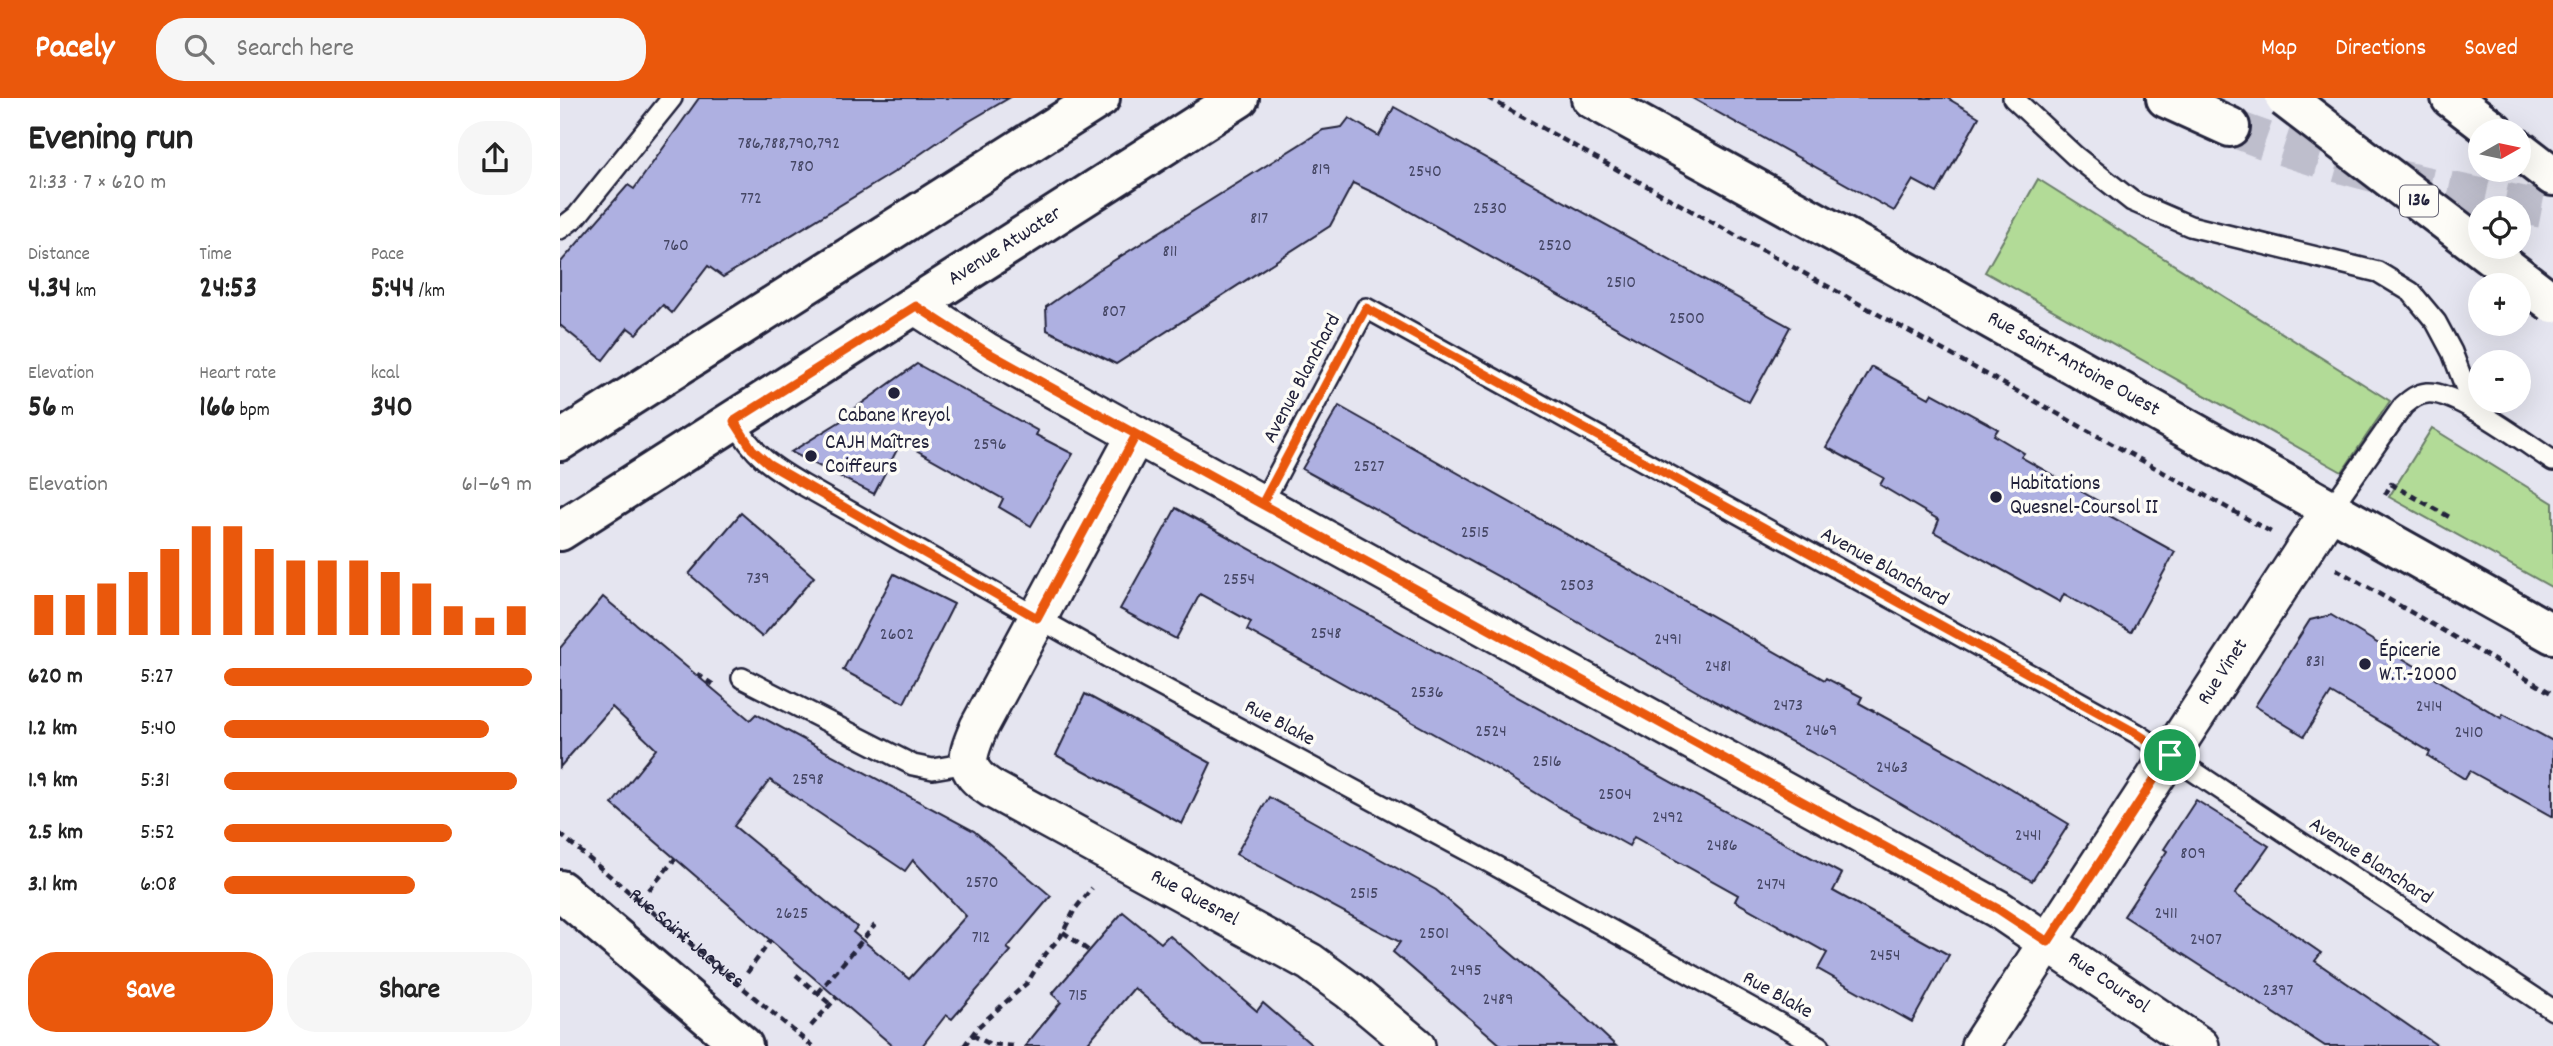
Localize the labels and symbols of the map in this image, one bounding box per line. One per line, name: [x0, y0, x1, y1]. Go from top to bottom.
north arrow: [2468, 119, 2530, 182]
house number: 786,788,790,792: [738, 132, 840, 157]
house number: 780: [790, 155, 814, 180]
house number: 819: [1311, 158, 1331, 183]
house number: 2540: [1408, 160, 1442, 185]
road number: 136: [2400, 186, 2438, 216]
house number: 772: [740, 187, 762, 212]
house number: 2530: [1473, 197, 1507, 222]
street label: Avenue Atwater: [942, 199, 1068, 295]
house number: 817: [1250, 207, 1268, 232]
house number: 760: [663, 234, 689, 259]
house number: 2520: [1538, 234, 1572, 259]
house number: 811: [1162, 240, 1178, 265]
house number: 2510: [1606, 271, 1636, 296]
house number: 807: [1102, 300, 1126, 325]
street label: Rue Saint-Antoine Ouest: [1981, 304, 2165, 425]
house number: 2500: [1669, 307, 1705, 332]
street label: Avenue Blanchard: [1256, 309, 1350, 449]
marker: Cabane Kreyol: [886, 385, 902, 401]
place label: Cabane Kreyol: [838, 402, 950, 432]
place label: CAJH Maîtres Coiffeurs: [825, 429, 930, 483]
house number: 2596: [973, 433, 1007, 458]
marker: CAJH Maîtres Coiffeurs: [803, 448, 819, 464]
house number: 2527: [1354, 455, 1385, 480]
place label: Habitations Quesnel-Coursol II: [2010, 470, 2159, 524]
marker: Habitations Quesnel-Coursol II: [1988, 489, 2004, 505]
street label: Avenue Blanchard: [1814, 520, 1954, 616]
house number: 2515: [1461, 521, 1489, 546]
house number: 739: [746, 567, 770, 592]
house number: 2554: [1223, 568, 1255, 593]
house number: 2503: [1560, 574, 1594, 599]
house number: 2548: [1311, 622, 1341, 647]
house number: 2602: [880, 623, 914, 648]
house number: 2491: [1654, 628, 1682, 653]
street label: Rue Vinet: [2191, 633, 2257, 712]
place label: Épicerie W.T.-2000: [2379, 637, 2457, 691]
house number: 831: [2305, 650, 2325, 675]
house number: 2481: [1705, 655, 1731, 680]
marker: Épicerie W.T.-2000: [2357, 656, 2373, 672]
house number: 2536: [1410, 681, 1444, 706]
street label: Rue Blake: [1238, 693, 1320, 755]
house number: 2473: [1773, 694, 1803, 719]
house number: 2414: [2416, 695, 2442, 720]
house number: 2469: [1805, 719, 1837, 744]
house number: 2524: [1475, 720, 1507, 745]
house number: 2410: [2454, 721, 2484, 746]
pin: [2140, 725, 2200, 785]
house number: 2516: [1533, 750, 1561, 775]
house number: 2463: [1876, 756, 1908, 781]
house number: 2598: [792, 768, 824, 793]
house number: 2504: [1598, 783, 1632, 808]
house number: 2492: [1652, 806, 1684, 831]
street label: Avenue Blanchard: [2302, 811, 2438, 913]
house number: 2441: [2015, 824, 2041, 849]
house number: 2486: [1706, 834, 1738, 859]
house number: 809: [2180, 842, 2206, 867]
street label: Rue Quesnel: [1144, 863, 1244, 935]
house number: 2570: [966, 871, 998, 896]
house number: 2474: [1756, 873, 1786, 898]
street label: Rue Saint-Jacques: [621, 882, 750, 997]
house number: 2515: [1350, 882, 1378, 907]
house number: 2625: [776, 902, 808, 927]
house number: 2411: [2154, 902, 2178, 927]
house number: 2501: [1419, 922, 1449, 947]
house number: 712: [972, 926, 990, 951]
house number: 2407: [2190, 928, 2222, 953]
house number: 2454: [1869, 944, 1901, 969]
street label: Rue Coursol: [2061, 945, 2155, 1022]
house number: 2495: [1450, 959, 1482, 984]
street label: Rue Blake: [1736, 964, 1818, 1028]
house number: 2397: [2263, 979, 2294, 1004]
house number: 715: [1068, 984, 1088, 1009]
house number: 2489: [1483, 988, 1513, 1013]

